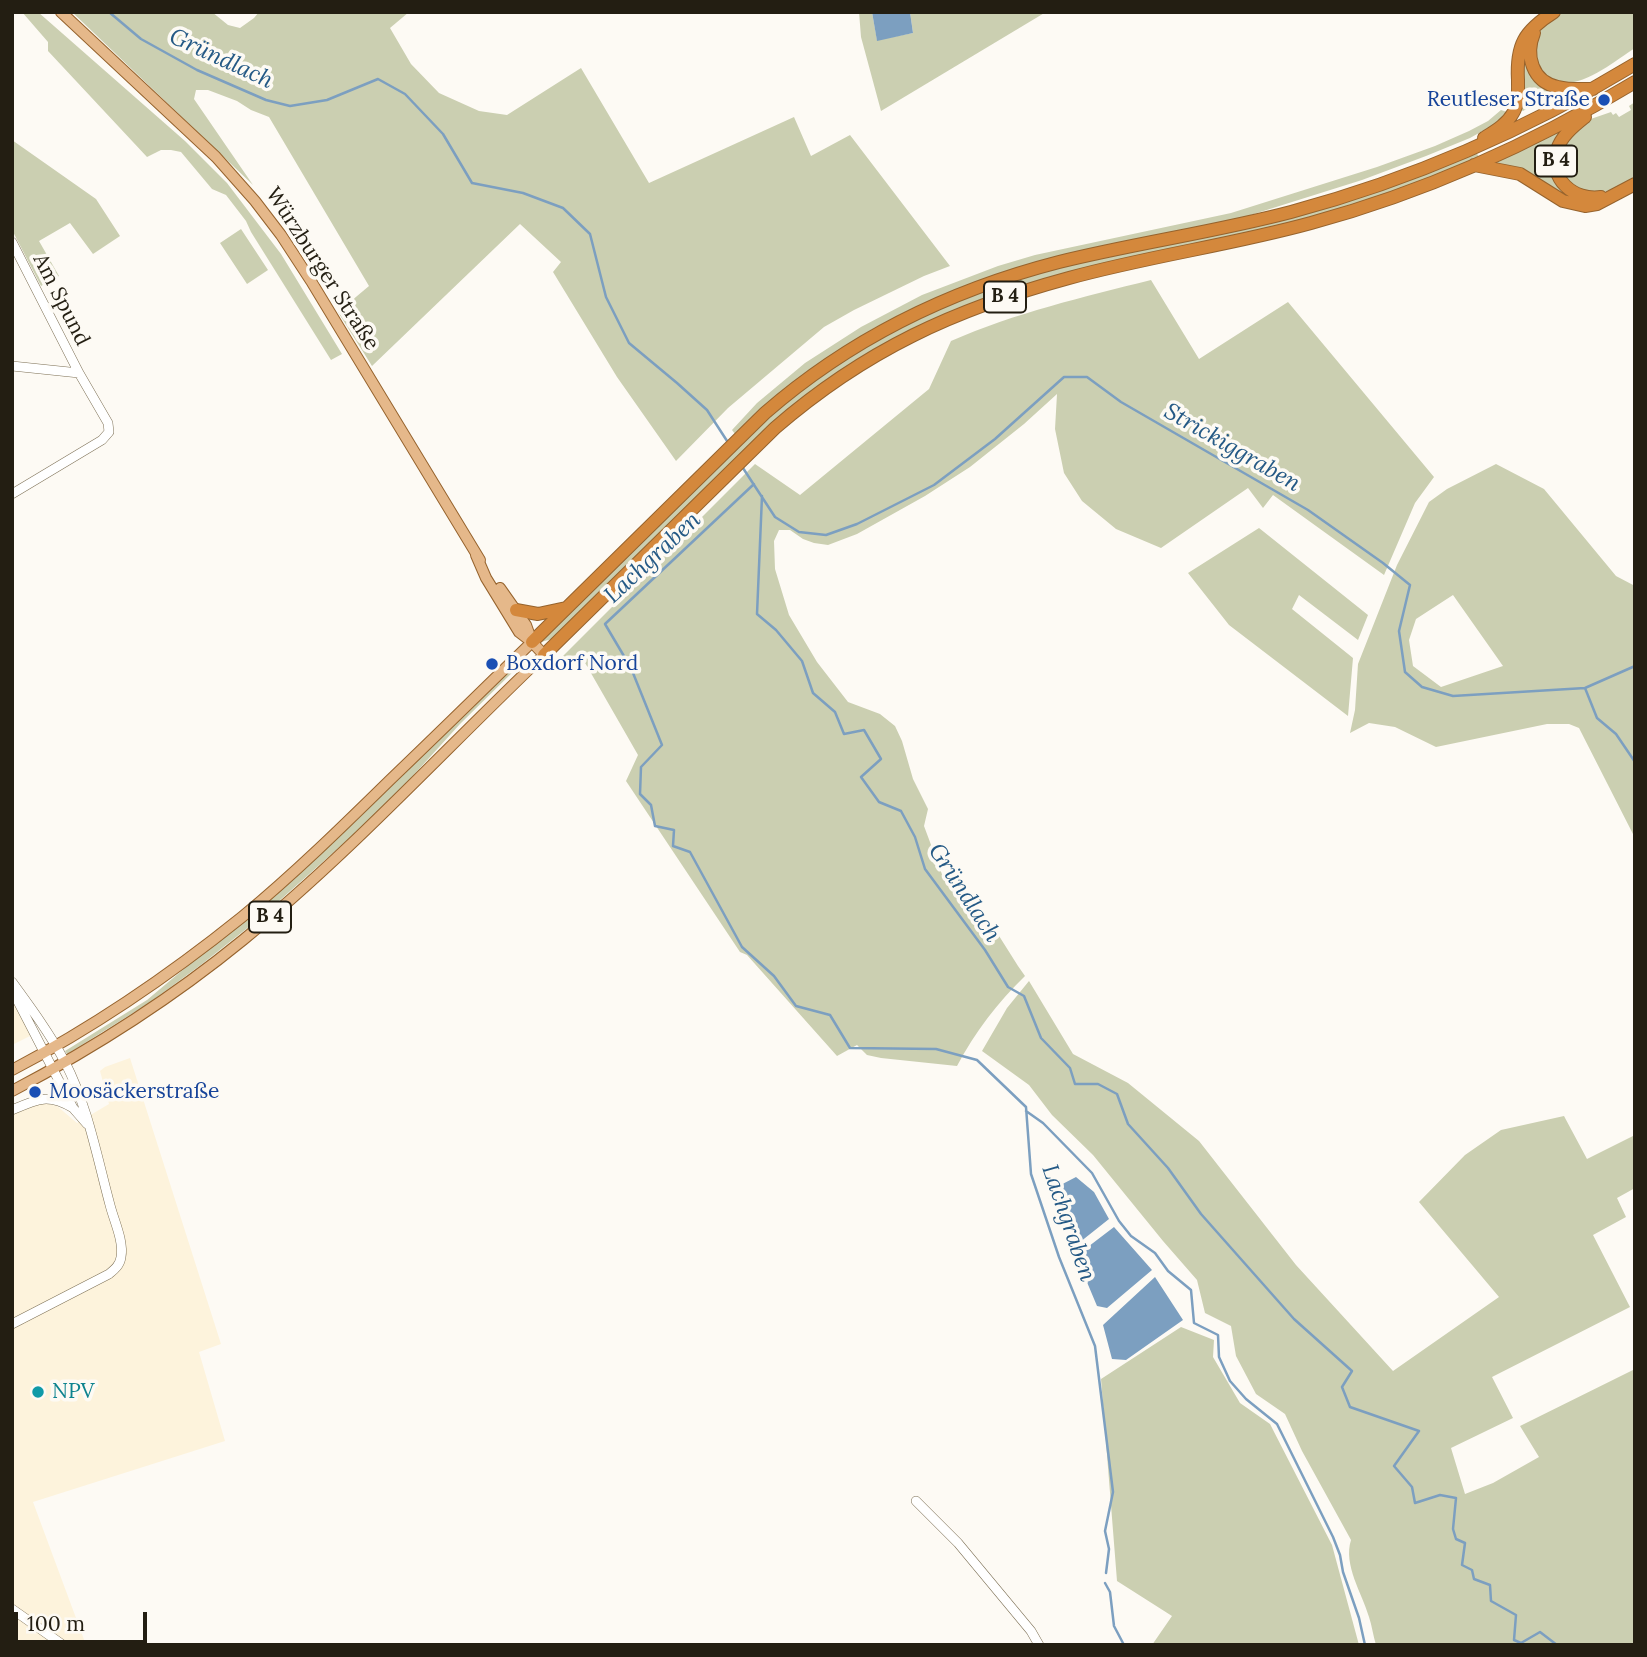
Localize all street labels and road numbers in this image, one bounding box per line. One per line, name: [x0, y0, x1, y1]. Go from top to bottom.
road number: B 4: [1535, 146, 1577, 176]
street label: Würzburger Straße: [260, 183, 384, 355]
street label: Am Spund: [27, 250, 95, 350]
road number: B 4: [984, 282, 1026, 312]
road number: B 4: [249, 902, 291, 932]

